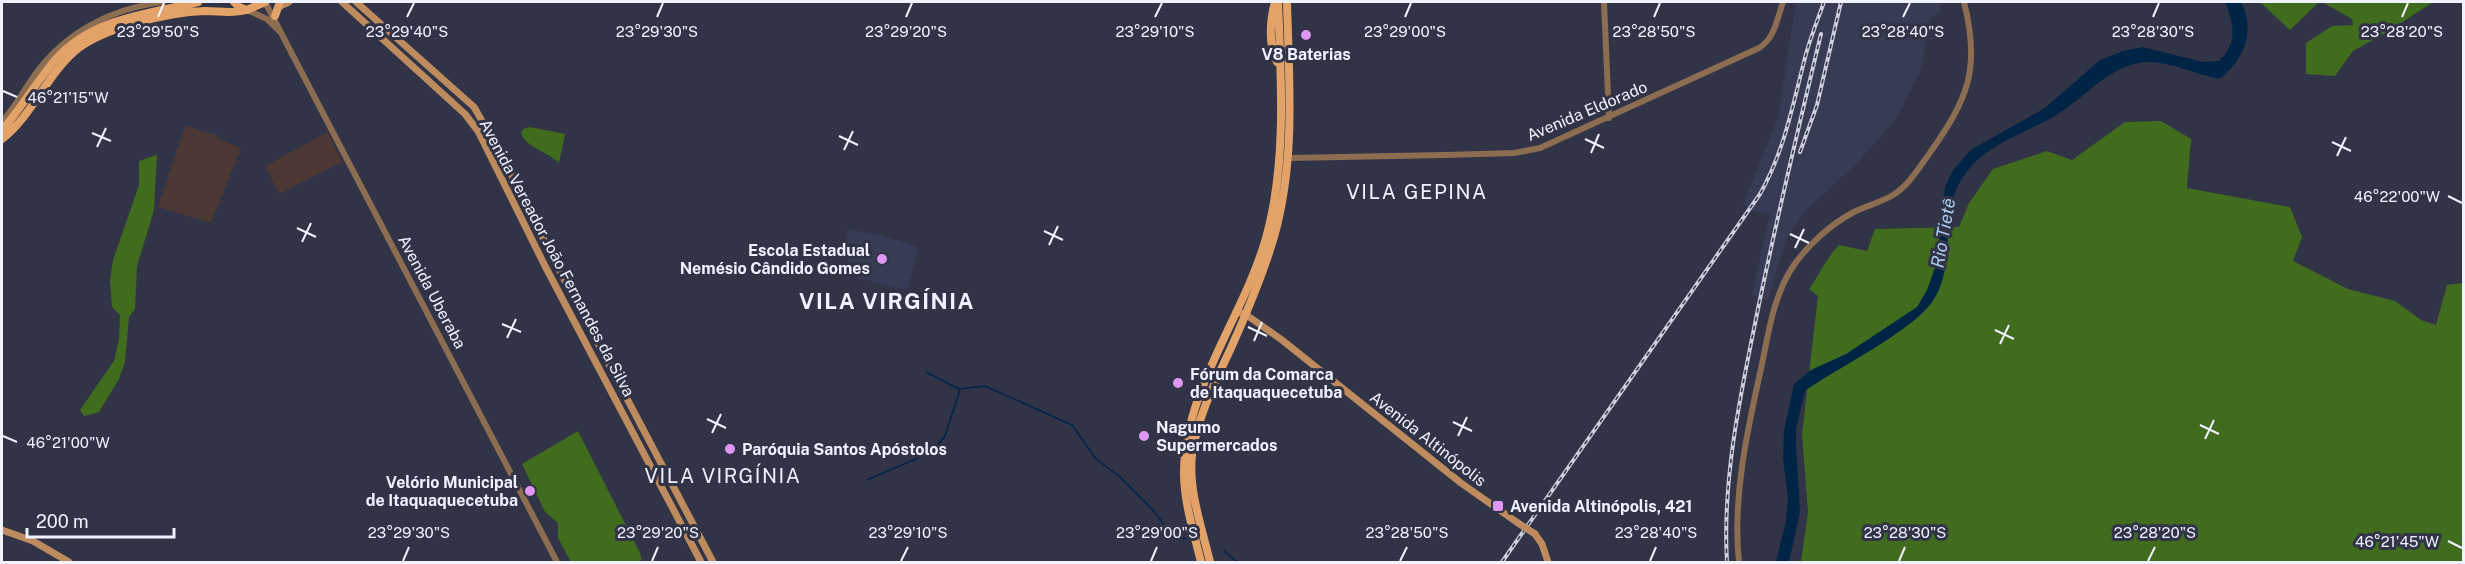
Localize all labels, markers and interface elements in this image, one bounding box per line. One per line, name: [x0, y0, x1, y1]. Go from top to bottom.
text: 23°29'50"S: [117, 23, 199, 40]
text: 23°29'40"S: [366, 23, 448, 40]
text: 23°29'30"S: [616, 23, 698, 40]
text: 23°29'20"S: [865, 23, 947, 40]
text: 23°29'10"S: [1115, 23, 1195, 40]
text: 23°29'00"S: [1364, 23, 1446, 40]
text: 23°28'50"S: [1613, 23, 1695, 40]
text: 23°28'40"S: [1862, 23, 1944, 40]
text: 23°28'30"S: [2112, 23, 2194, 40]
text: 23°28'20"S: [2361, 23, 2443, 40]
marker: V8 Baterias: [1299, 28, 1313, 42]
place label: V8 Baterias: [1261, 45, 1351, 64]
street label: Avenida Eldorado: [1524, 77, 1650, 145]
text: 46°21'15"W: [28, 89, 108, 106]
street label: Avenida Vereador João Fernandes da Silva: [475, 116, 639, 400]
district label: VILA GEPINA: [1346, 180, 1488, 204]
text: 46°22'00"W: [2354, 188, 2440, 205]
water label: Rio Tietê: [1927, 196, 1959, 270]
street label: Avenida Uberaba: [394, 232, 470, 352]
place label: Escola Estadual Nemésio Cândido Gomes: [680, 241, 870, 278]
marker: Escola Estadual Nemésio Cândido Gomes: [875, 252, 889, 266]
district label: VILA VIRGÍNIA: [799, 288, 975, 314]
place label: Fórum da Comarca de Itaquaquecetuba: [1190, 365, 1342, 402]
marker: Fórum da Comarca de Itaquaquecetuba: [1171, 376, 1185, 390]
street label: Avenida Altinópolis: [1366, 388, 1490, 490]
place label: Nagumo Supermercados: [1156, 418, 1277, 455]
marker: Nagumo Supermercados: [1137, 429, 1151, 443]
text: 46°21'00"W: [26, 434, 110, 451]
place label: Paróquia Santos Apóstolos: [742, 440, 947, 459]
marker: Paróquia Santos Apóstolos: [723, 442, 737, 456]
district label: VILA VIRGÍNIA: [645, 463, 801, 488]
place label: Velório Municipal de Itaquaquecetuba: [366, 473, 518, 510]
marker: Velório Municipal de Itaquaquecetuba: [523, 484, 537, 498]
place label: Avenida Altinópolis, 421: [1510, 497, 1692, 516]
marker: Avenida Altinópolis, 421: [1491, 499, 1505, 513]
scale bar: [27, 501, 174, 539]
text: 200 m: [36, 511, 89, 532]
text: 23°29'30"S: [368, 524, 450, 541]
text: 23°29'20"S: [617, 524, 699, 541]
text: 23°29'10"S: [868, 524, 948, 541]
text: 23°29'00"S: [1116, 524, 1198, 541]
text: 23°28'50"S: [1366, 524, 1448, 541]
text: 23°28'40"S: [1615, 524, 1697, 541]
text: 23°28'30"S: [1864, 524, 1946, 541]
text: 23°28'20"S: [2114, 524, 2196, 541]
text: 46°21'45"W: [2355, 533, 2439, 550]

